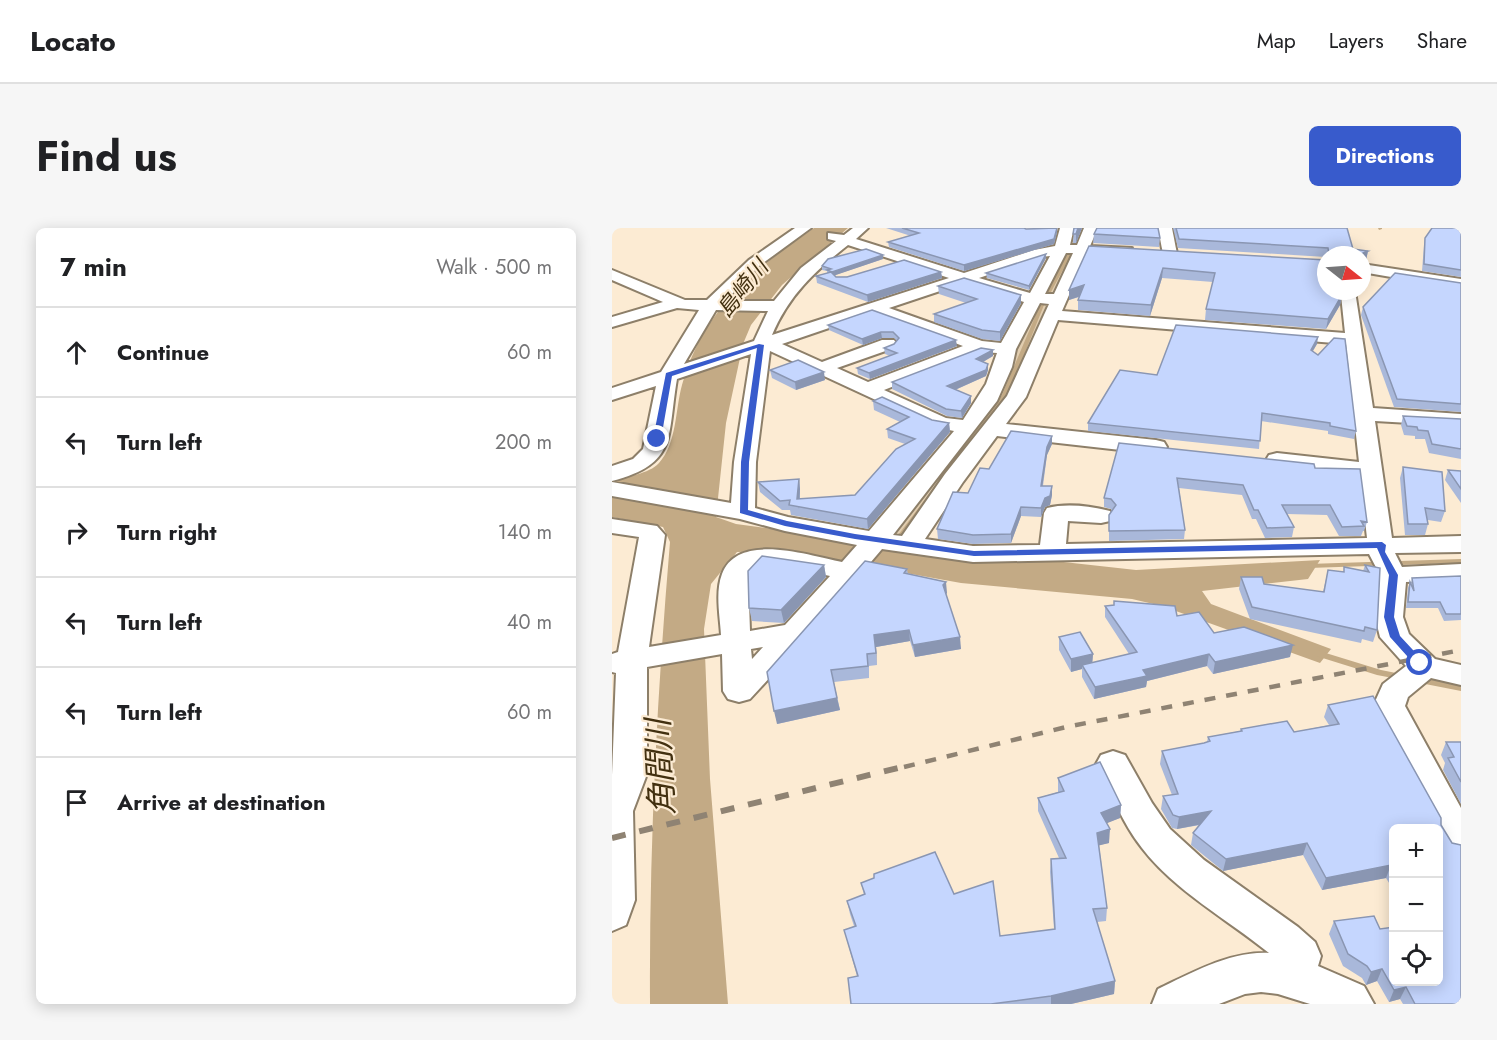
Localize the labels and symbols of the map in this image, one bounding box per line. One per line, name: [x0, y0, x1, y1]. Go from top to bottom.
north arrow: [1317, 246, 1371, 300]
water label: 島崎川: [709, 251, 776, 324]
route end: [643, 425, 669, 451]
route start: [1406, 649, 1432, 675]
water label: 角間川: [634, 715, 685, 816]

